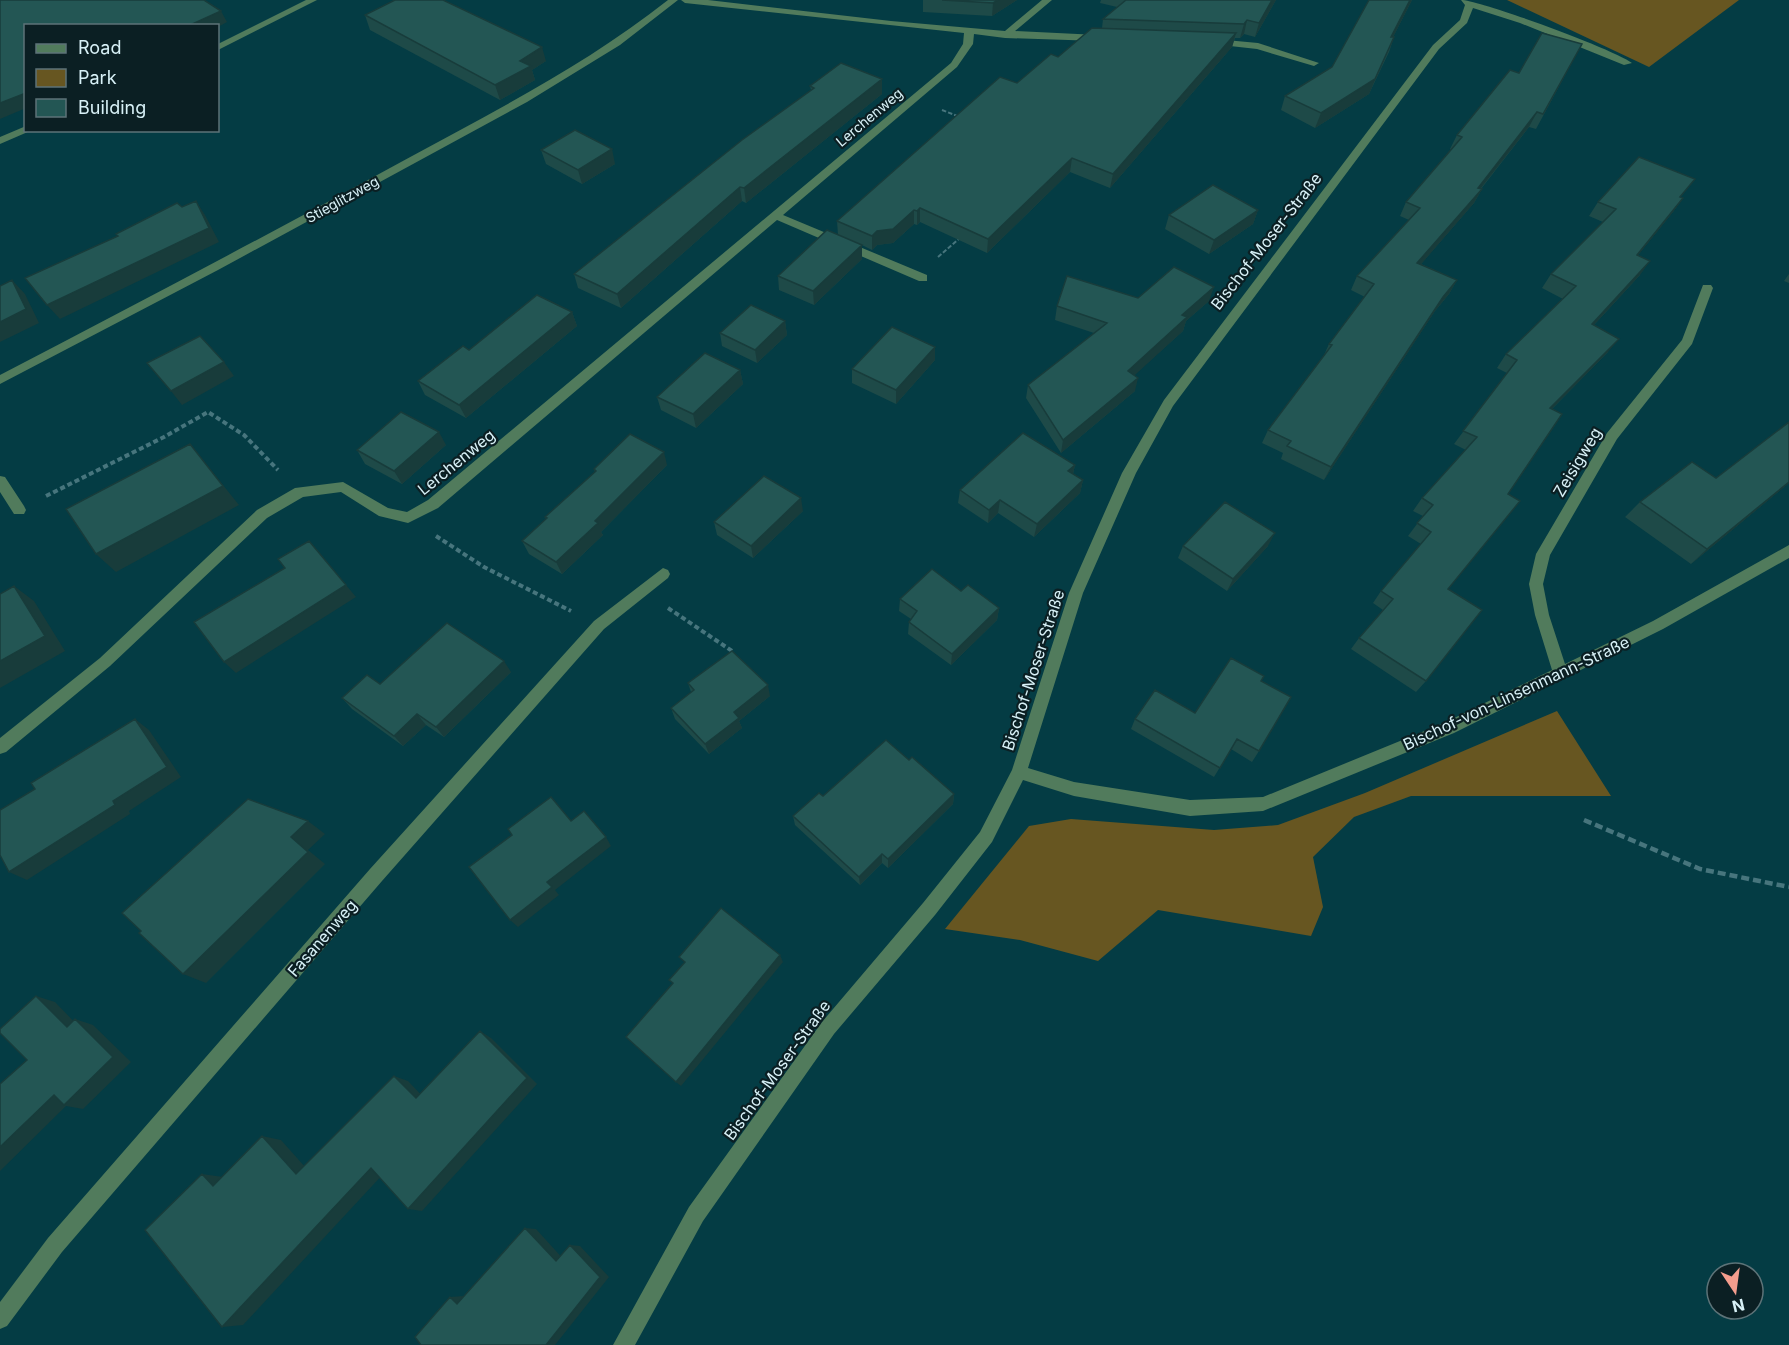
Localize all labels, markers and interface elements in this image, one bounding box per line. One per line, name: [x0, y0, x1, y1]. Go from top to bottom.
legend: [24, 24, 219, 132]
text: Road: [78, 37, 121, 58]
text: Park: [78, 67, 117, 88]
street label: Lerchenweg: [832, 84, 906, 150]
text: Building: [78, 97, 146, 118]
street label: Bischof-Moser-Straße: [1206, 169, 1326, 313]
street label: Stieglitzweg: [303, 172, 381, 226]
street label: Zeisigweg: [1549, 424, 1605, 500]
street label: Lerchenweg: [413, 425, 499, 499]
street label: Bischof-Moser-Straße: [998, 587, 1068, 753]
street label: Bischof-von-Linsenmann-Straße: [1400, 632, 1632, 754]
street label: Fasanenweg: [283, 895, 361, 981]
street label: Bischof-Moser-Straße: [720, 996, 834, 1144]
north arrow: [1705, 1261, 1765, 1321]
text: N: [1730, 1294, 1747, 1317]

